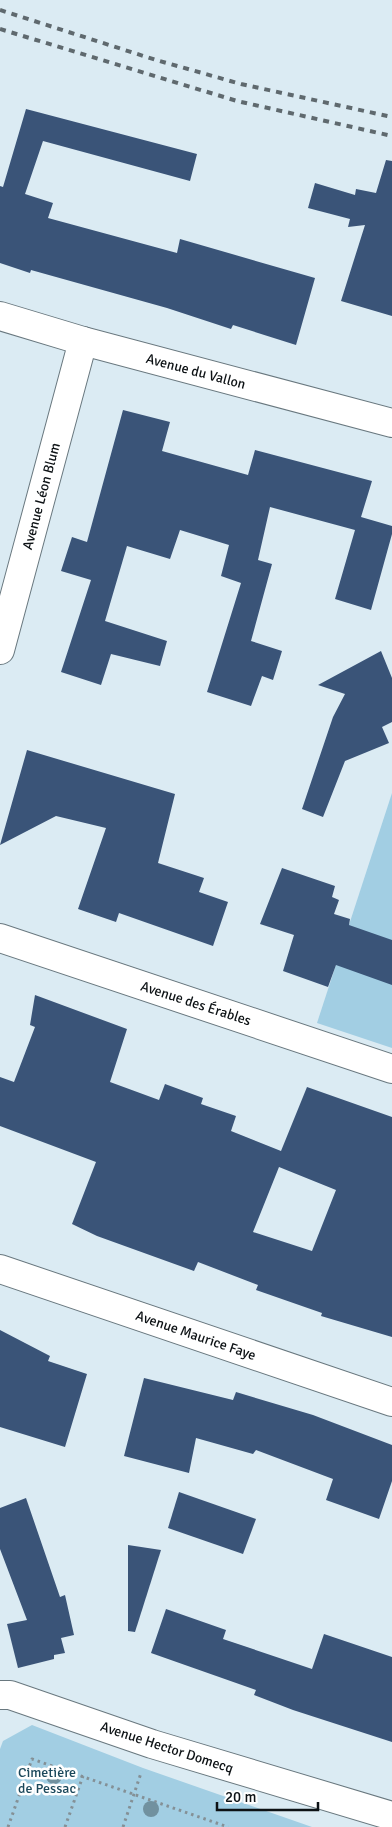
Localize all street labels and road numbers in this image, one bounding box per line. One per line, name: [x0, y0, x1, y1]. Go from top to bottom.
street label: Avenue du Vallon: [144, 350, 248, 393]
street label: Avenue Léon Blum: [19, 441, 64, 551]
street label: Avenue des Érables: [138, 978, 253, 1029]
street label: Avenue Maurice Faye: [134, 1307, 258, 1364]
street label: Avenue Hector Domecq: [98, 1718, 235, 1777]

